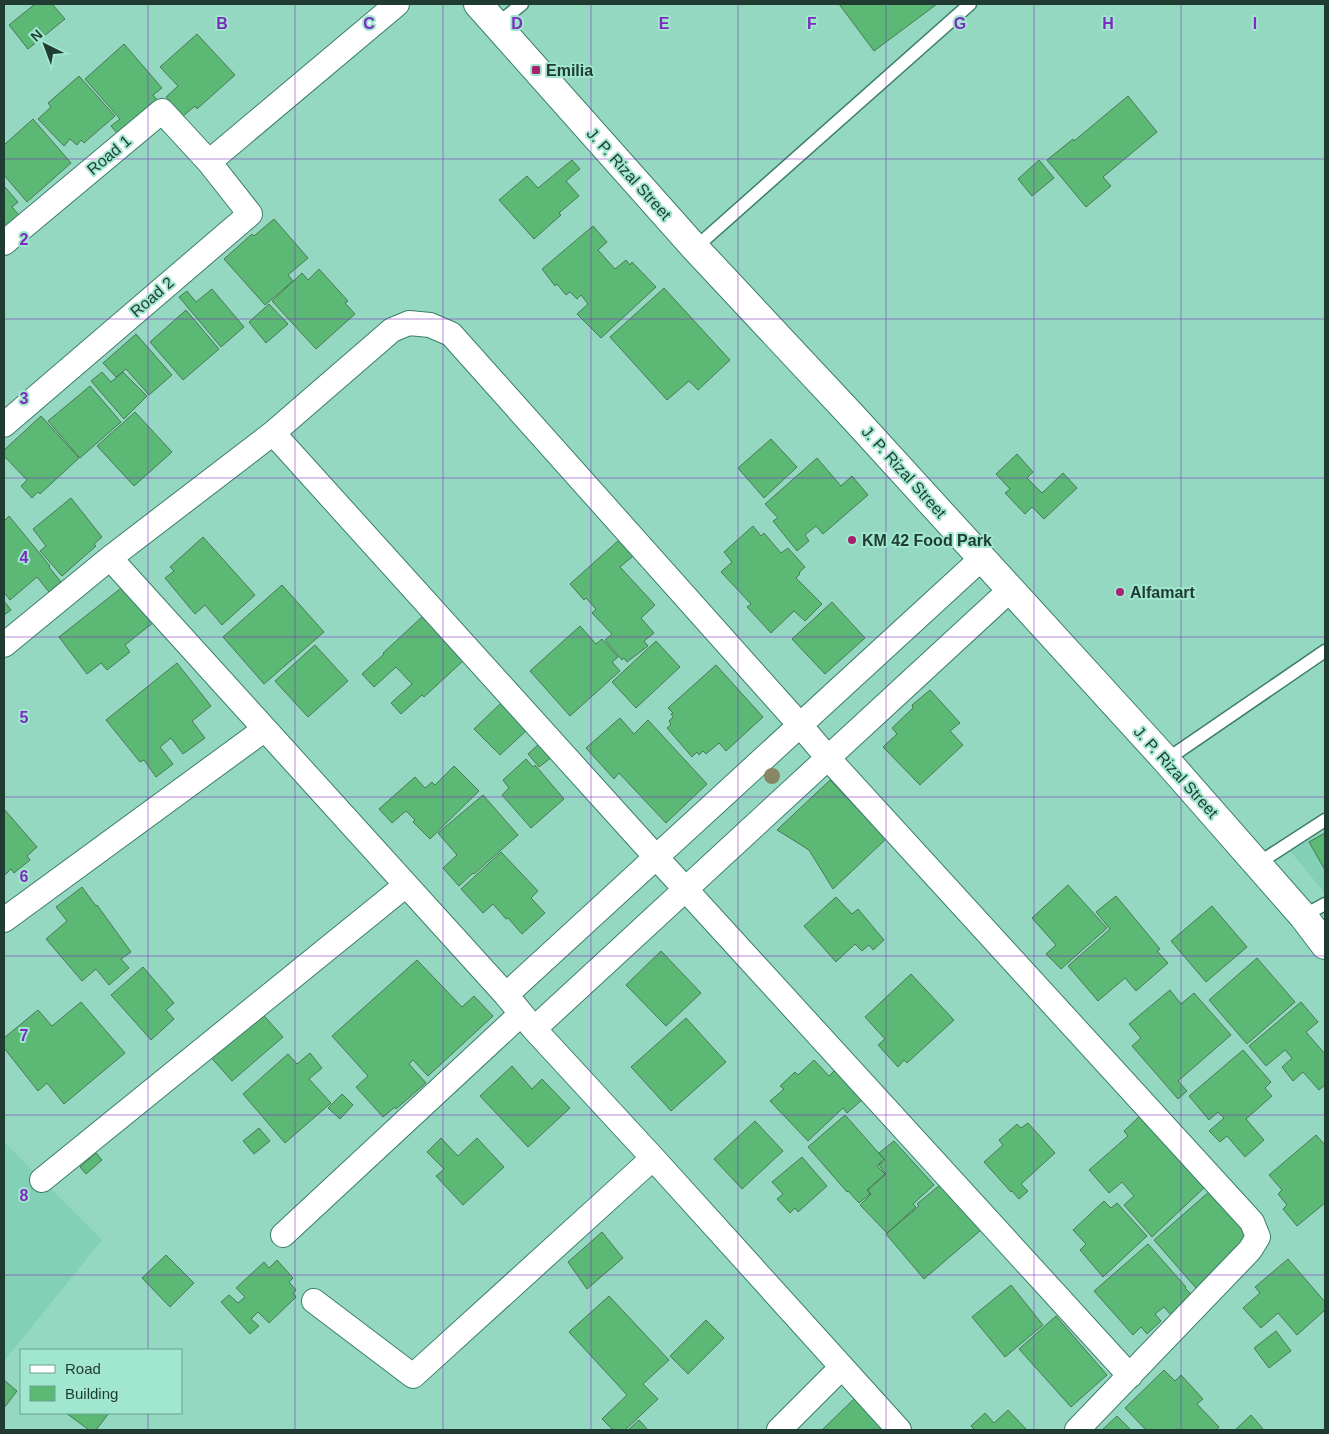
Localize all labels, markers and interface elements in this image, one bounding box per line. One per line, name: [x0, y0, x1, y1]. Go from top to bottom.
text: B: [216, 15, 228, 32]
text: C: [363, 15, 375, 32]
text: D: [511, 15, 523, 32]
text: E: [659, 15, 670, 32]
text: F: [807, 15, 817, 32]
text: G: [954, 15, 966, 32]
text: H: [1102, 15, 1114, 32]
text: I: [1253, 15, 1257, 32]
north arrow: [20, 20, 70, 70]
text: N: [27, 26, 45, 45]
place label: Emilia: [546, 62, 593, 79]
marker: Emilia: [530, 64, 542, 76]
street label: J. P. Rizal Street: [584, 125, 675, 224]
street label: Road 1: [84, 132, 134, 178]
text: 2: [20, 231, 29, 248]
street label: Road 2: [127, 274, 177, 320]
text: 3: [20, 390, 29, 407]
street label: J. P. Rizal Street: [859, 423, 950, 522]
place label: KM 42 Food Park: [862, 532, 992, 549]
marker: KM 42 Food Park: [846, 534, 858, 546]
text: 4: [20, 549, 29, 566]
place label: Alfamart: [1130, 584, 1196, 601]
marker: Alfamart: [1114, 586, 1126, 598]
text: 5: [20, 709, 29, 726]
street label: J. P. Rizal Street: [1131, 723, 1222, 822]
text: 6: [20, 868, 29, 885]
text: 7: [20, 1027, 29, 1044]
text: 8: [20, 1187, 29, 1204]
legend: [20, 1349, 182, 1414]
text: Road: [65, 1360, 101, 1377]
text: Building: [65, 1385, 118, 1402]

